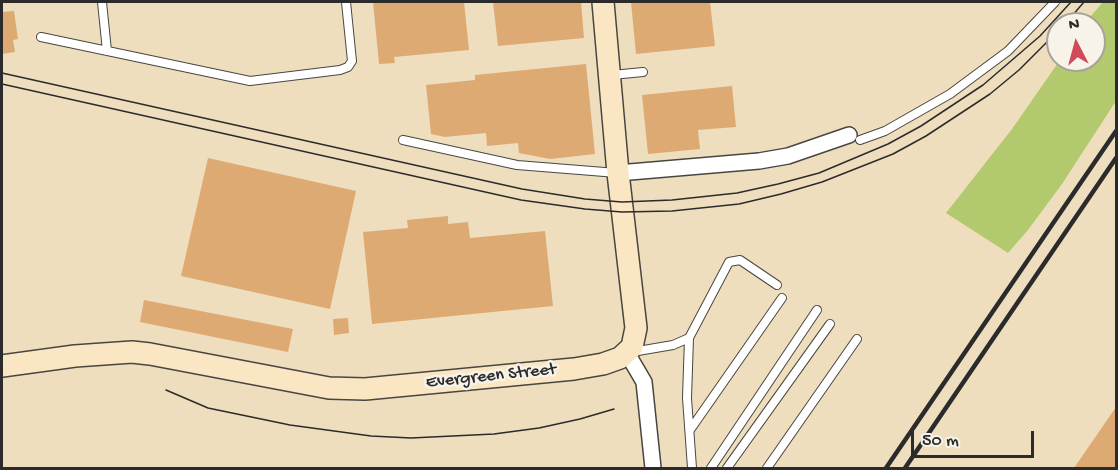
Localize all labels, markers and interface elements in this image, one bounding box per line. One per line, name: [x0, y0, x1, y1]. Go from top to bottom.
north arrow: [1046, 12, 1106, 72]
text: N: [1068, 16, 1080, 36]
street label: Evergreen Street: [425, 359, 557, 395]
scale bar: [914, 419, 1037, 457]
text: 50 m: [922, 431, 959, 452]

